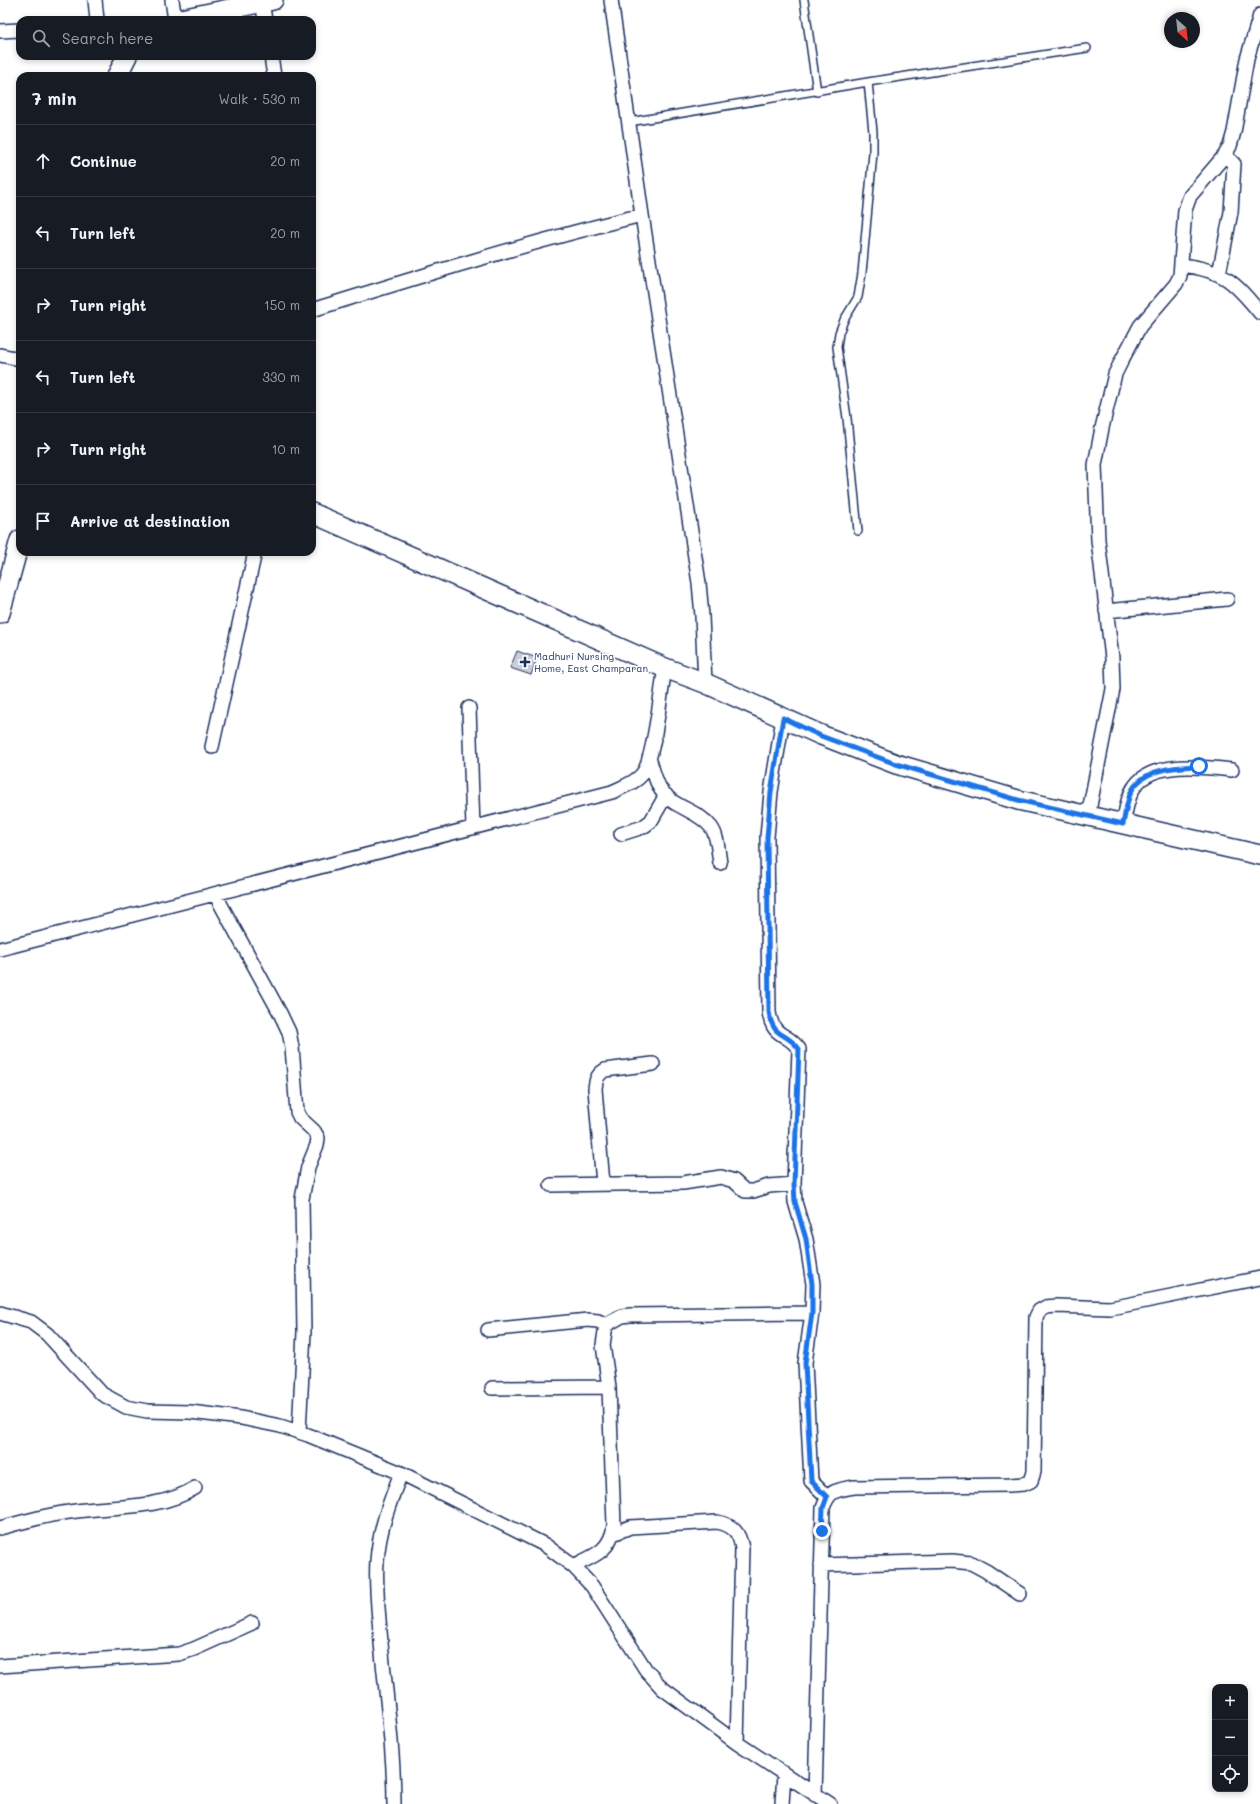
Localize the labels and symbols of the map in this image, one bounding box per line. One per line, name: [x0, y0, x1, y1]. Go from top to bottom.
north arrow: [1164, 12, 1200, 48]
place label: Madhuri Nursing Home, East Champaran: [534, 649, 648, 675]
marker: Madhuri Nursing Home, East Champaran: [519, 656, 531, 668]
route start: [1190, 757, 1208, 775]
route end: [813, 1522, 831, 1540]

